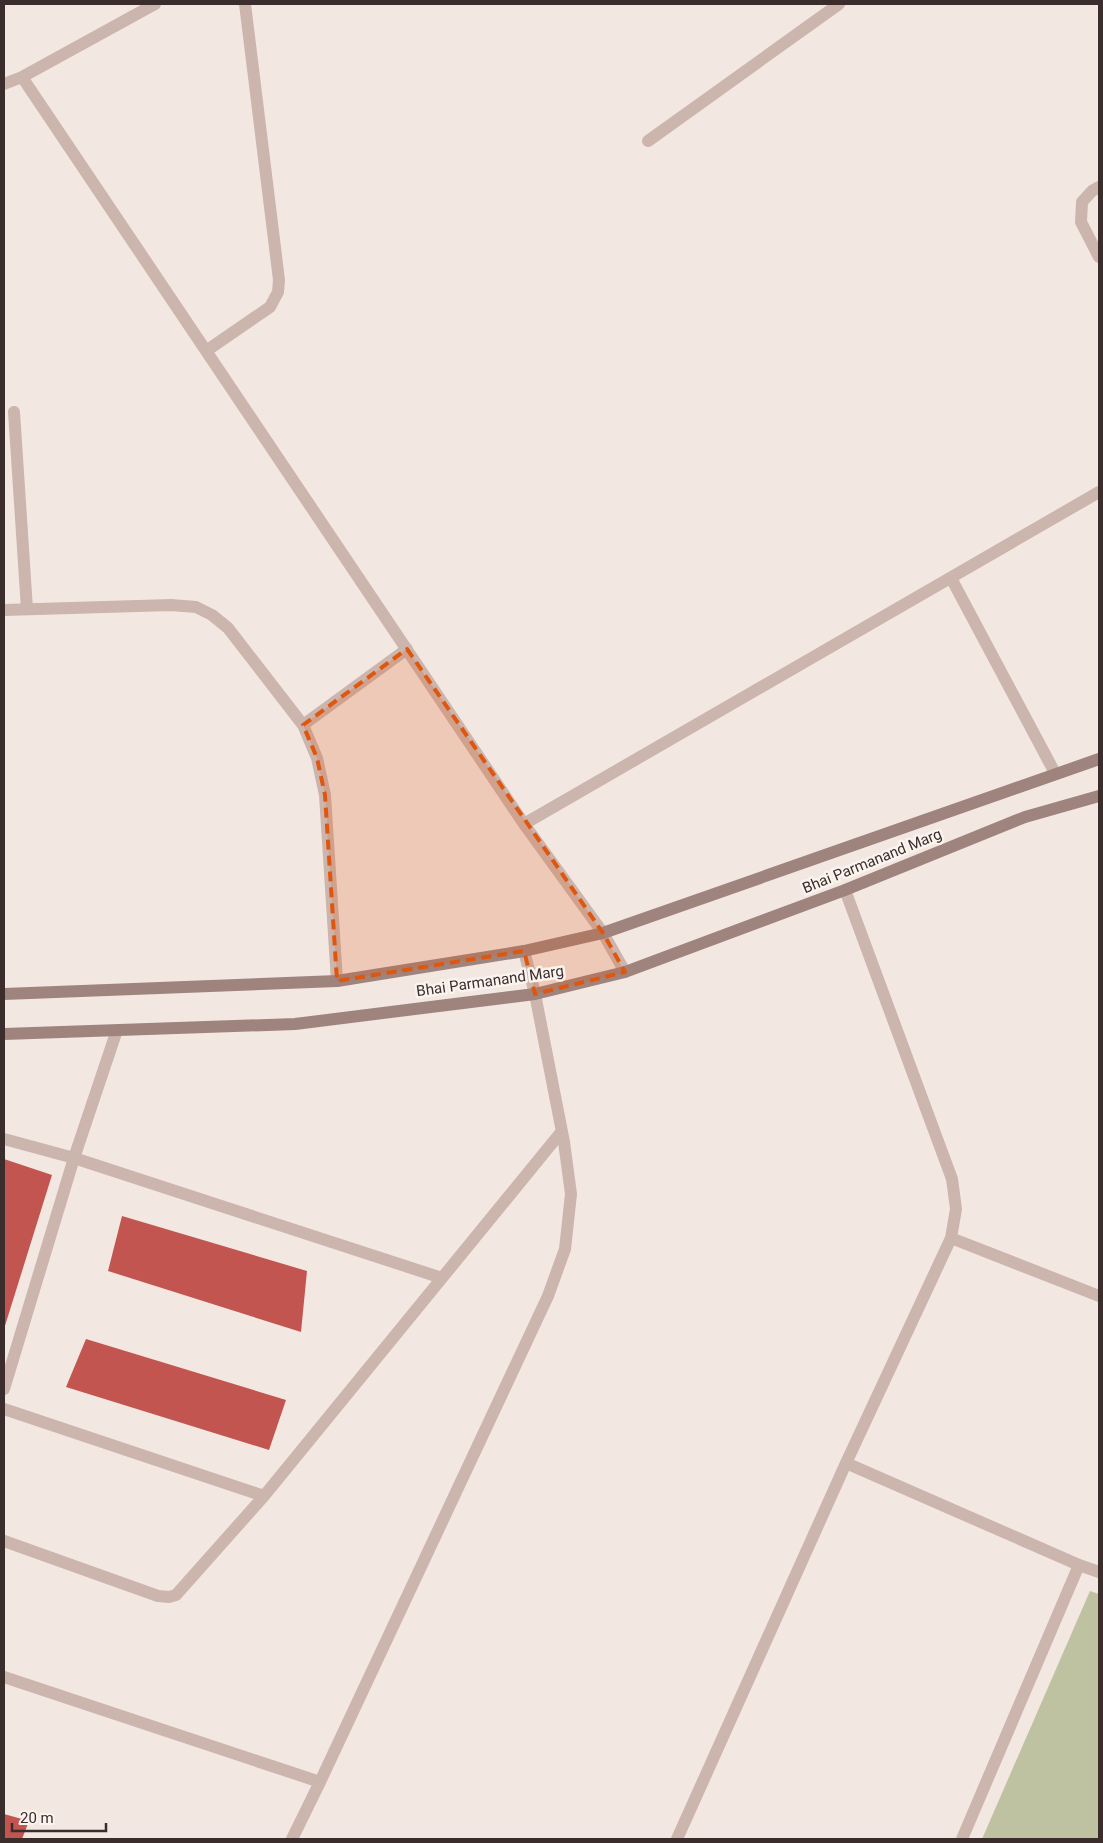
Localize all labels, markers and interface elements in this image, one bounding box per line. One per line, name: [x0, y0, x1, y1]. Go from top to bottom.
street label: Bhai Parmanand Marg: [800, 825, 944, 897]
street label: Bhai Parmanand Marg: [415, 962, 565, 1000]
scale bar: [12, 1800, 106, 1832]
text: 20 m: [20, 1809, 54, 1827]

